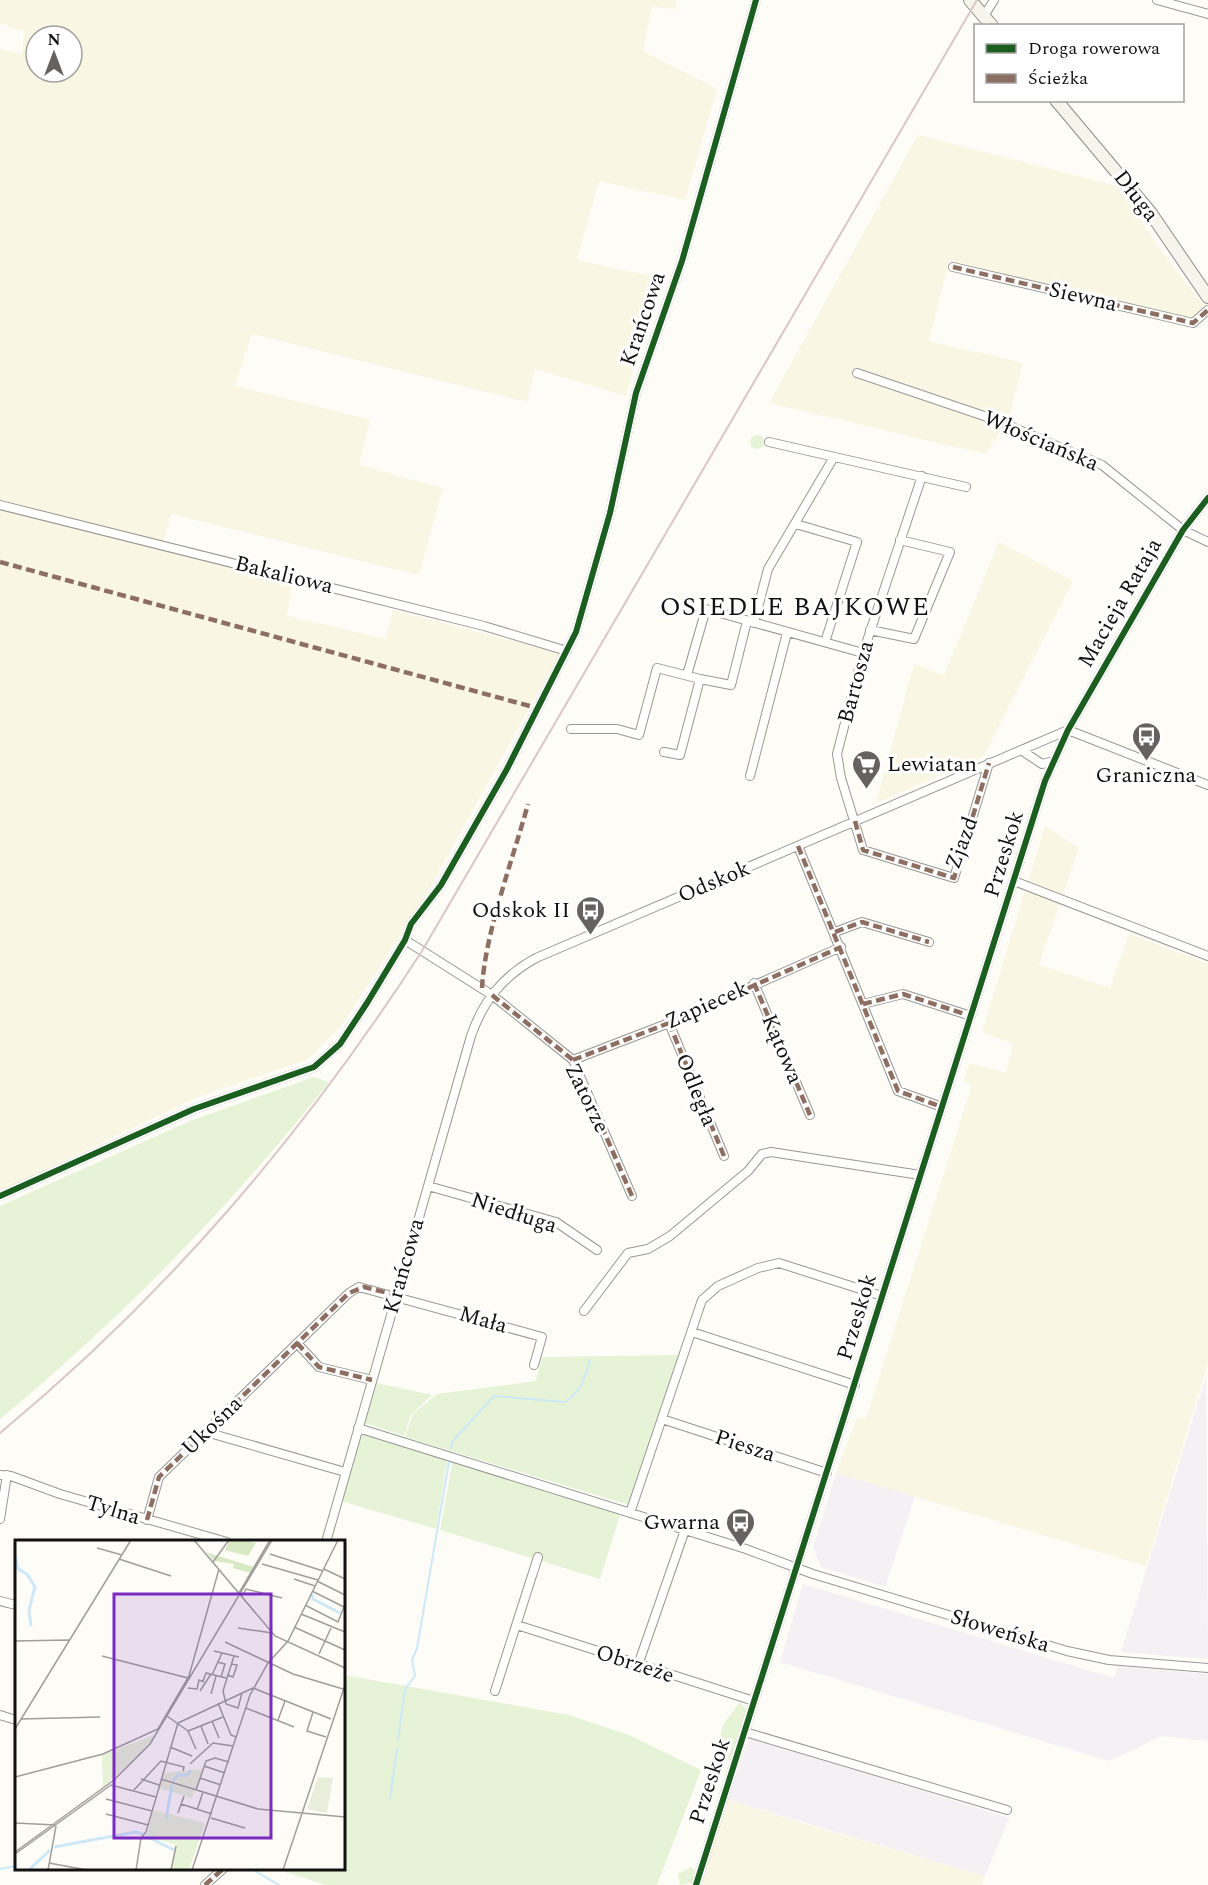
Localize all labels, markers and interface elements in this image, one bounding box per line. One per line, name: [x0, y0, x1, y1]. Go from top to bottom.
north arrow: [24, 24, 84, 84]
legend: [974, 24, 1184, 102]
text: N: [47, 28, 61, 52]
text: Droga rowerowa: [1028, 35, 1160, 62]
text: Ścieżka: [1028, 65, 1088, 92]
street label: Długa: [1105, 163, 1167, 229]
street label: Krańcowa: [611, 267, 675, 371]
street label: Siewna: [1046, 273, 1121, 321]
street label: Włościańska: [978, 402, 1104, 480]
street label: Macieja Rataja: [1070, 532, 1171, 674]
street label: Bakaliowa: [231, 547, 337, 603]
district label: OSIEDLE BAJKOWE: [660, 587, 930, 627]
street label: Bartosza: [829, 637, 883, 727]
bus stop icon: Graniczna: [1130, 720, 1162, 762]
supermarket icon: Lewiatan: [850, 748, 882, 790]
place label: Lewiatan: [887, 748, 977, 781]
place label: Graniczna: [1096, 759, 1197, 792]
street label: Przeskok: [975, 807, 1033, 901]
street label: Zjazd: [937, 812, 987, 874]
street label: Odskok: [673, 852, 755, 912]
place label: Odskok II: [472, 894, 570, 927]
bus stop icon: Odskok II: [575, 894, 607, 936]
street label: Zapiecek: [660, 972, 754, 1038]
street label: Kątowa: [753, 1009, 812, 1089]
street label: Odległa: [666, 1048, 726, 1132]
street label: Zatorze: [556, 1057, 618, 1139]
street label: Niedługa: [467, 1184, 562, 1242]
street label: Krańcowa: [375, 1214, 433, 1318]
street label: Przeskok: [828, 1270, 886, 1364]
street label: Mała: [455, 1297, 511, 1343]
street label: Ukośna: [174, 1388, 250, 1464]
street label: Piesza: [710, 1421, 780, 1471]
street label: Tylna: [82, 1486, 144, 1534]
place label: Gwarna: [644, 1506, 720, 1539]
bus stop icon: Gwarna: [725, 1506, 757, 1548]
inset map: [15, 1540, 345, 1870]
street label: Słoweńska: [946, 1600, 1054, 1662]
street label: Obrzeże: [591, 1636, 679, 1692]
street label: Przeskok: [681, 1734, 739, 1828]

